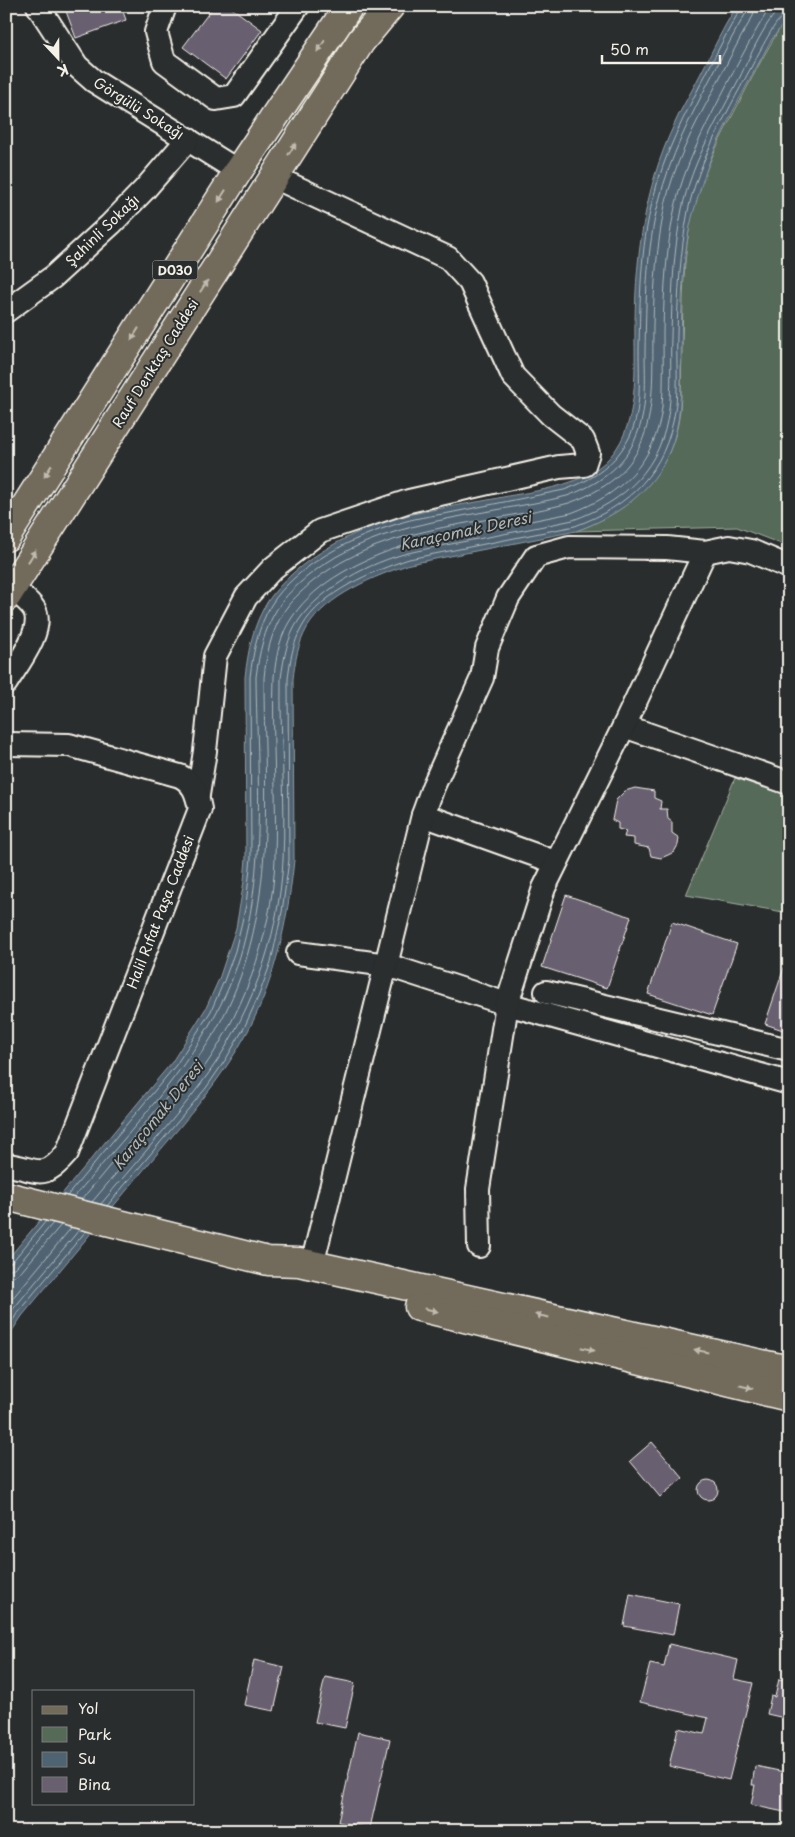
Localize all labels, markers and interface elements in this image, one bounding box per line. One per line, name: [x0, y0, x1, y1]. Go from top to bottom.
north arrow: [32, 32, 82, 82]
scale bar: [602, 32, 720, 64]
text: 50 m: [610, 37, 649, 60]
one-way arrow: [316, 40, 326, 53]
text: K: [54, 59, 72, 82]
street label: Görgülü Sokağı: [90, 72, 188, 144]
one-way arrow: [287, 143, 297, 156]
street label: Şahinli Sokağı: [60, 189, 144, 271]
one-way arrow: [217, 190, 226, 203]
road number: D030: [152, 260, 198, 280]
one-way arrow: [200, 280, 209, 293]
street label: Rauf Denktaş Caddesi: [107, 294, 203, 432]
one-way arrow: [130, 327, 140, 340]
one-way arrow: [43, 464, 53, 478]
water label: Karaçomak Deresi: [397, 504, 536, 555]
one-way arrow: [28, 550, 37, 563]
street label: Halil Rıfat Paşa Caddesi: [121, 832, 199, 992]
water label: Karaçomak Deresi: [106, 1054, 210, 1174]
one-way arrow: [423, 1306, 438, 1314]
one-way arrow: [534, 1311, 550, 1319]
one-way arrow: [581, 1345, 596, 1353]
one-way arrow: [692, 1346, 708, 1354]
one-way arrow: [739, 1383, 754, 1391]
legend: [32, 1690, 195, 1804]
text: Yol: [78, 1696, 99, 1719]
text: Park: [78, 1722, 112, 1745]
text: Su: [78, 1746, 96, 1769]
text: Bina: [78, 1772, 111, 1795]

